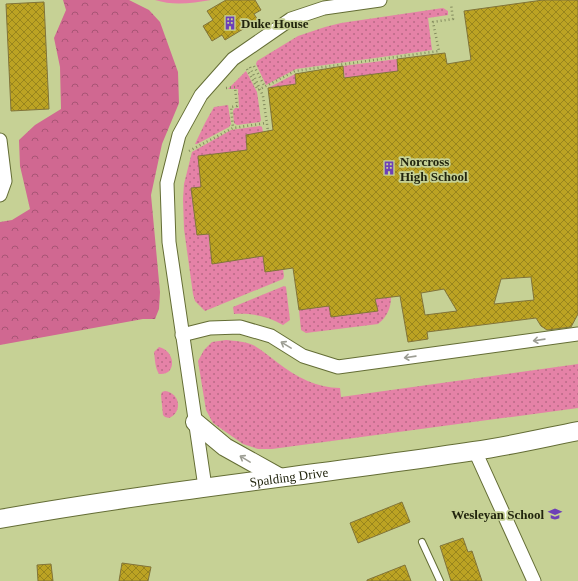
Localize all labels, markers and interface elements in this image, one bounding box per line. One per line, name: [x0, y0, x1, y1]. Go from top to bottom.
building icon: Duke House: [222, 15, 238, 31]
place label: Duke House: [241, 16, 309, 31]
place label: Norcross High School: [400, 154, 468, 184]
building icon: Norcross High School: [381, 160, 397, 176]
one-way arrow: [533, 336, 546, 344]
one-way arrow: [281, 341, 292, 349]
one-way arrow: [404, 353, 417, 361]
one-way arrow: [240, 455, 251, 463]
street label: Spalding Drive: [249, 464, 329, 490]
school or university icon: Wesleyan School: [547, 506, 563, 522]
place label: Wesleyan School: [451, 507, 544, 522]

